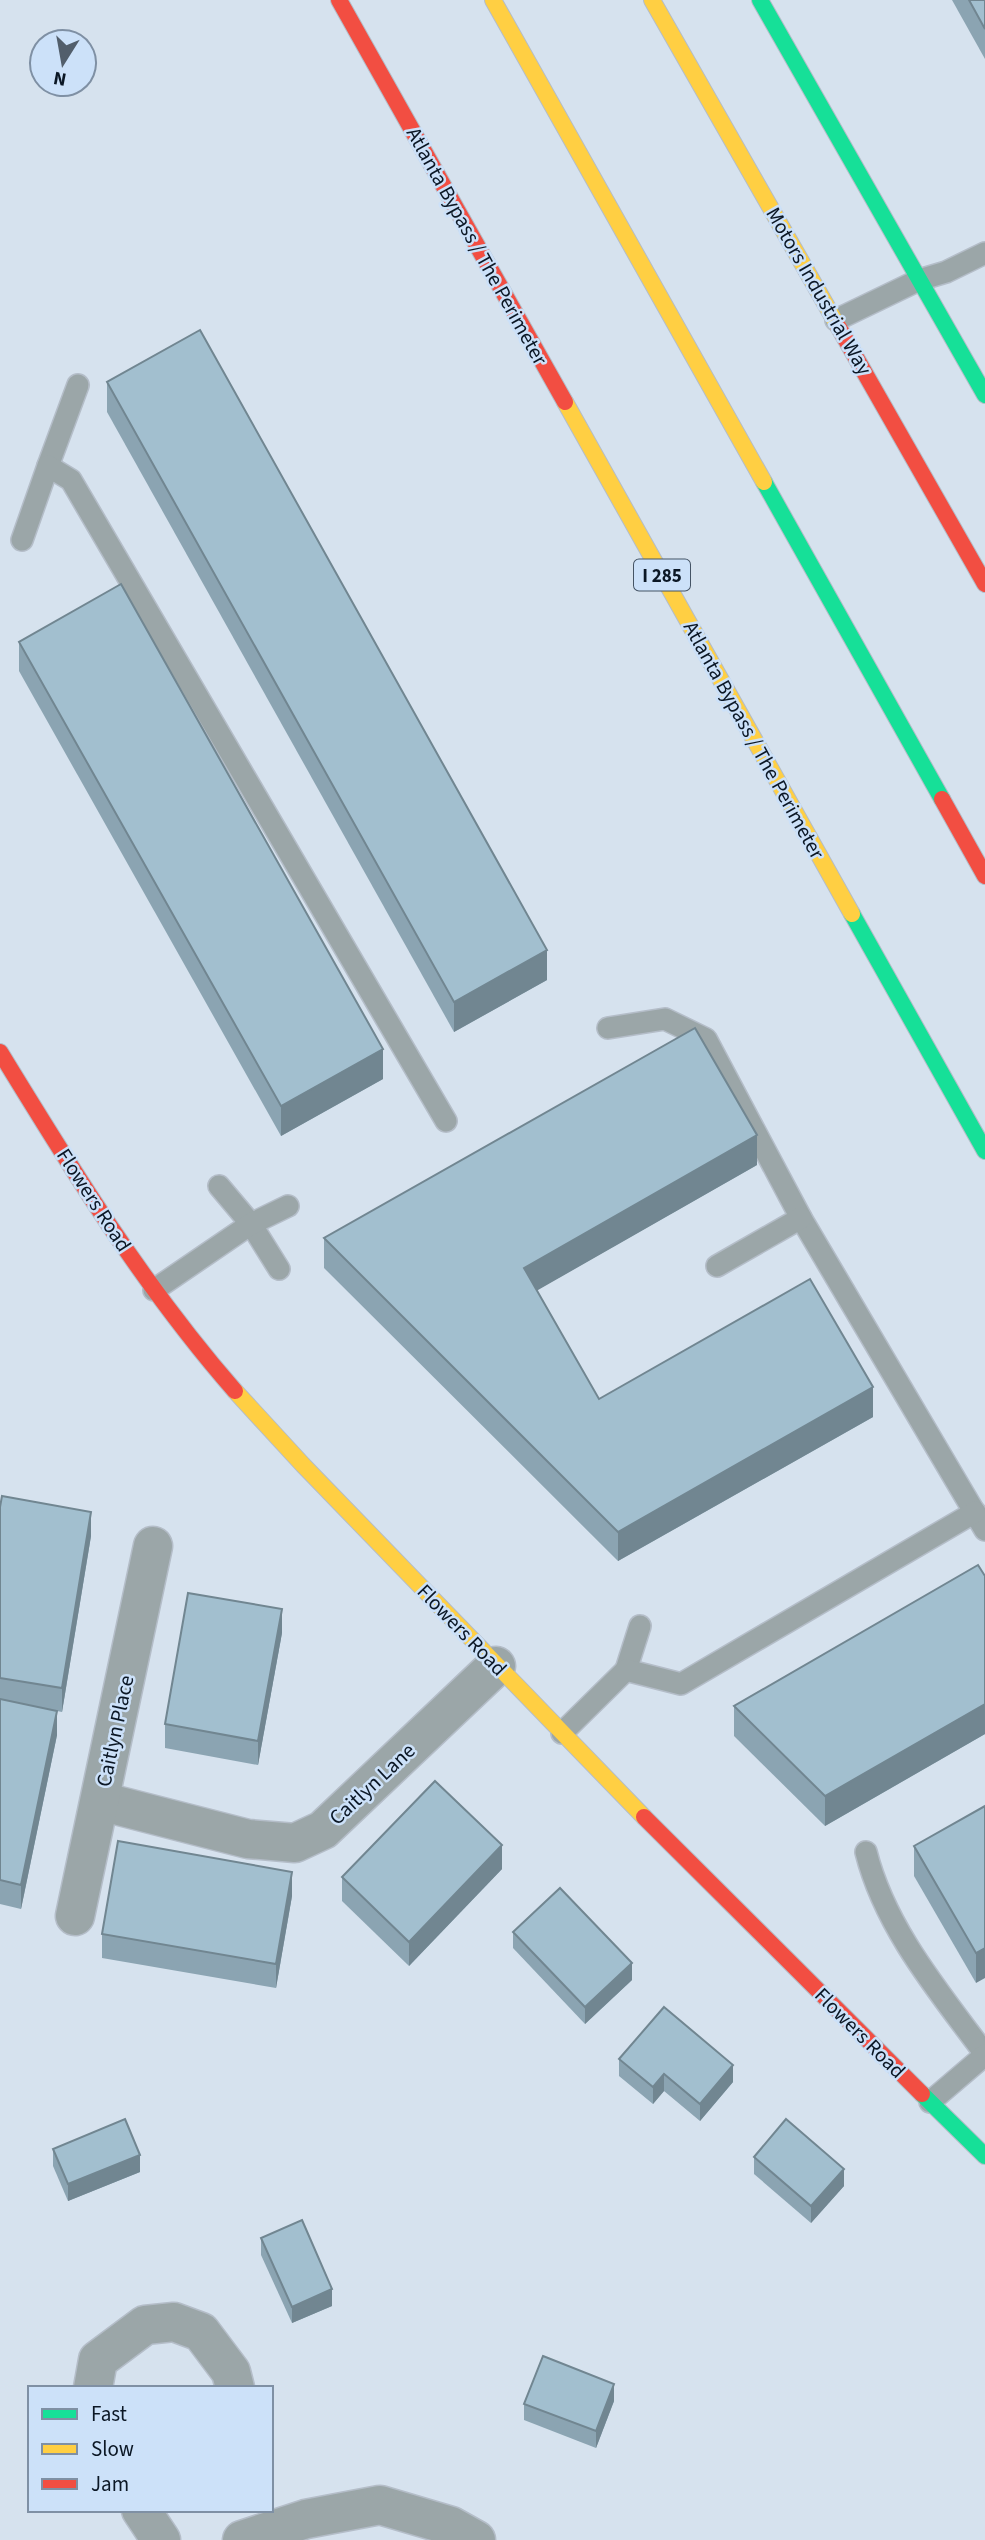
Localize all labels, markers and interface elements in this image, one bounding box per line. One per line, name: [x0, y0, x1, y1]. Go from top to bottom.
north arrow: [28, 28, 98, 98]
text: N: [51, 64, 69, 93]
street label: Atlanta Bypass / The Perimeter: [399, 122, 555, 371]
street label: Motors Industrial Way: [759, 201, 879, 381]
road number: I 285: [634, 560, 690, 590]
street label: Atlanta Bypass / The Perimeter: [676, 616, 832, 865]
street label: Flowers Road: [49, 1142, 139, 1258]
street label: Flowers Road: [410, 1577, 514, 1683]
street label: Caitlyn Place: [89, 1673, 141, 1789]
street label: Caitlyn Lane: [322, 1736, 422, 1832]
street label: Flowers Road: [808, 1981, 912, 2085]
legend: [28, 2386, 273, 2512]
text: Fast: [91, 2399, 127, 2429]
text: Slow: [91, 2434, 134, 2464]
text: Jam: [91, 2469, 129, 2499]

